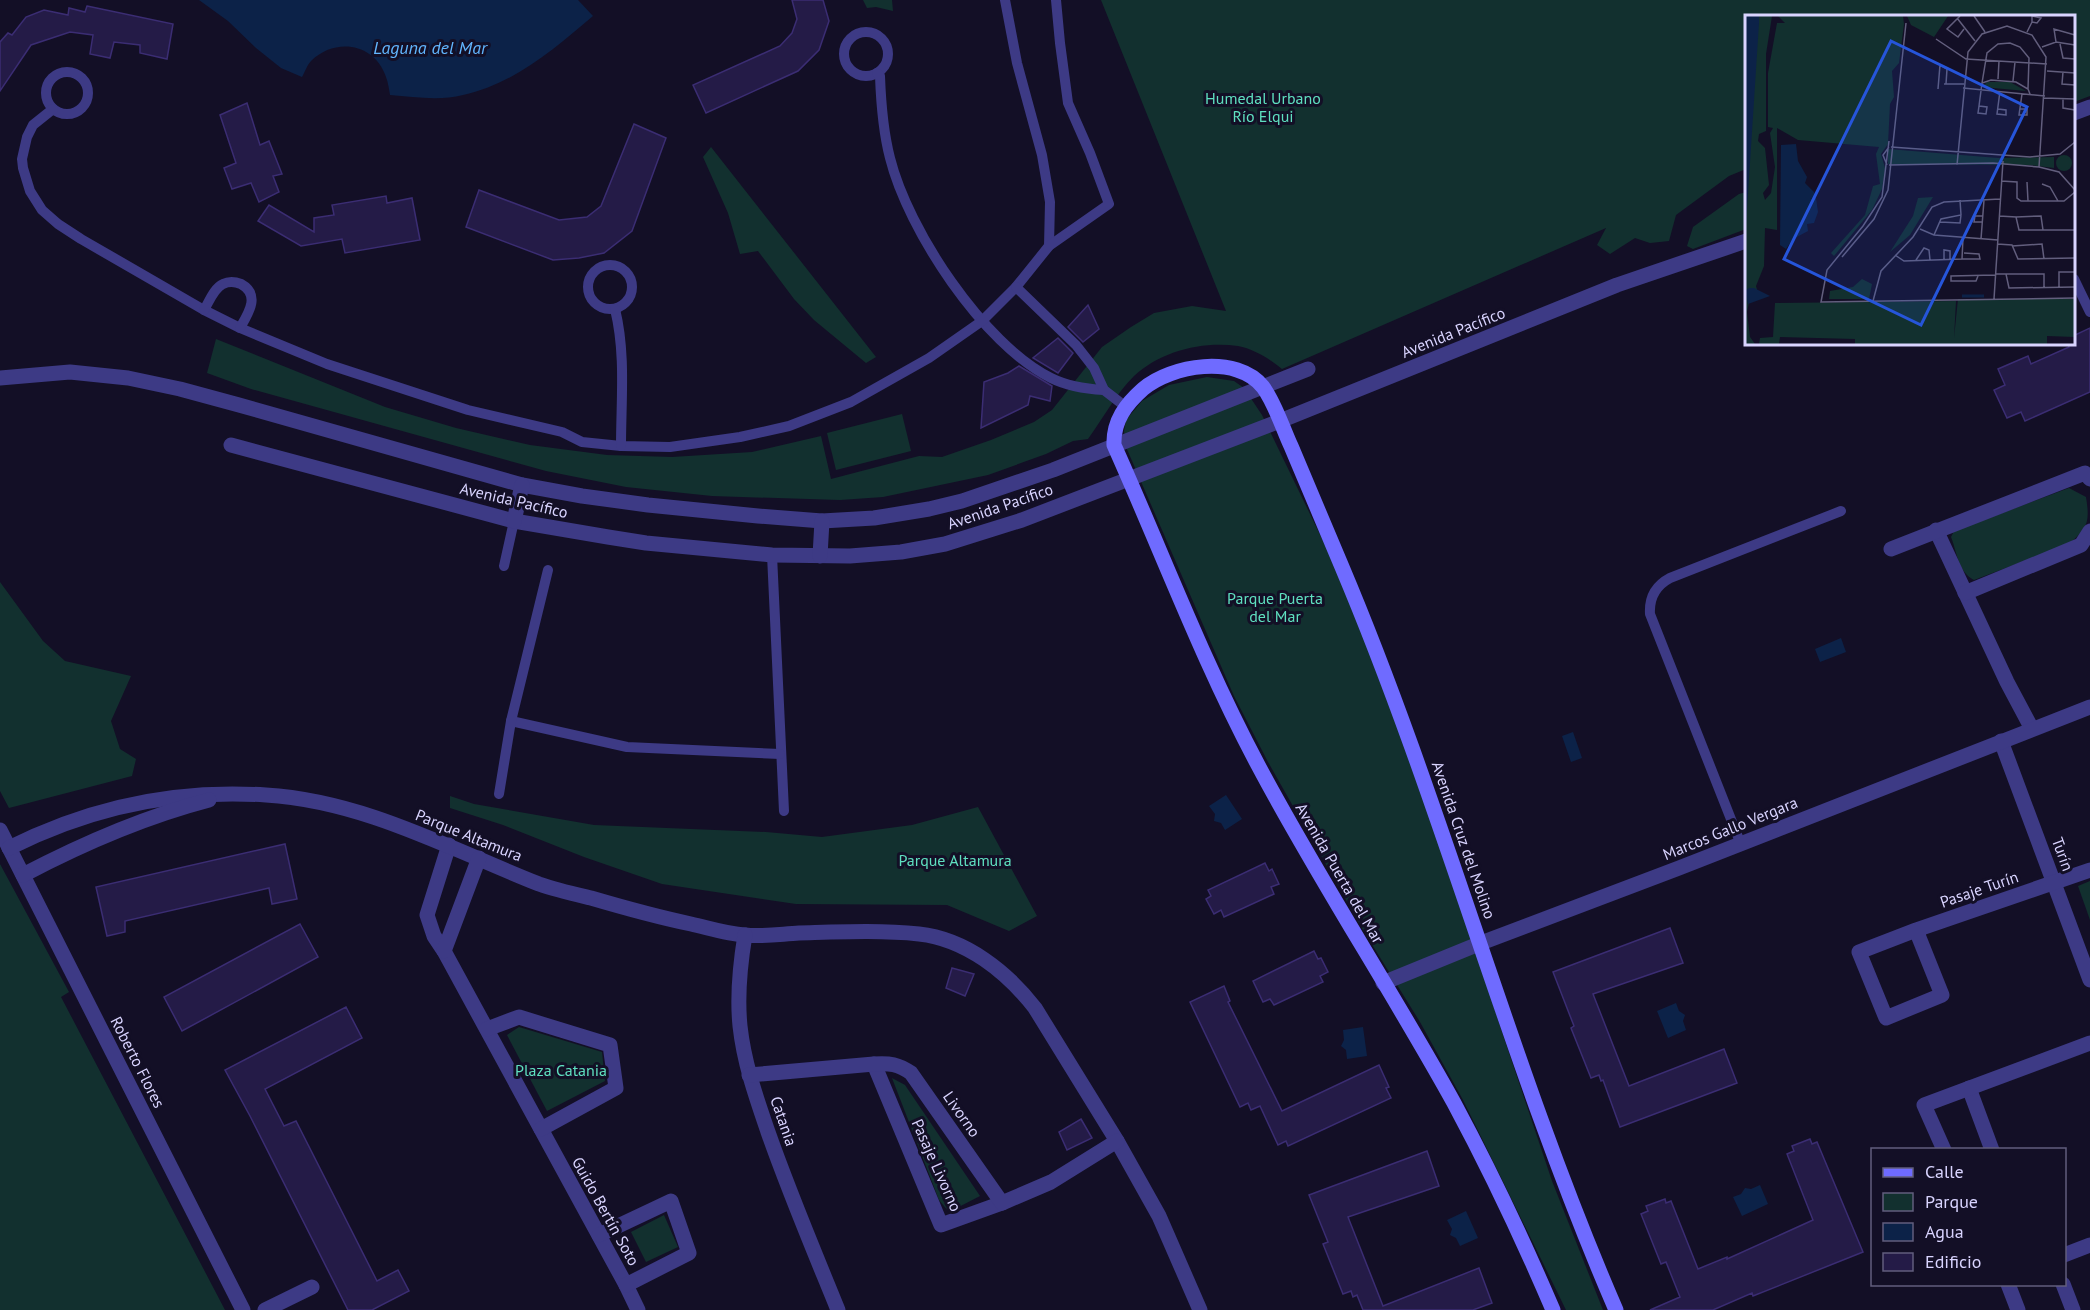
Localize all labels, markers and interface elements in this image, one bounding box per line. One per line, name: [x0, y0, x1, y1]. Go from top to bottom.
inset map: [1745, 15, 2075, 345]
water label: Laguna del Mar: [373, 36, 488, 59]
park label: Humedal Urbano Río Elqui: [1205, 88, 1321, 126]
street label: Avenida Pacífico: [1398, 302, 1508, 362]
street label: Avenida Pacífico: [458, 478, 570, 522]
street label: Avenida Pacífico: [945, 479, 1055, 533]
park label: Parque Puerta del Mar: [1227, 588, 1323, 626]
street label: Avenida Cruz del Molino: [1428, 759, 1500, 921]
street label: Marcos Gallo Vergara: [1660, 792, 1800, 864]
street label: Avenida Puerta del Mar: [1292, 799, 1389, 947]
street label: Parque Altamura: [413, 805, 525, 865]
street label: Turín: [2048, 834, 2078, 874]
park label: Parque Altamura: [898, 850, 1012, 870]
street label: Pasaje Turín: [1937, 866, 2021, 912]
street label: Roberto Flores: [106, 1013, 170, 1111]
park label: Plaza Catania: [515, 1060, 607, 1080]
street label: Livorno: [939, 1087, 985, 1141]
street label: Catania: [766, 1094, 802, 1148]
street label: Pasaje Livorno: [908, 1116, 966, 1214]
legend: [1871, 1148, 2066, 1286]
street label: Guido Bertín Soto: [568, 1153, 644, 1269]
text: Calle: [1925, 1160, 1964, 1183]
text: Parque: [1925, 1190, 1978, 1213]
text: Agua: [1925, 1220, 1964, 1243]
text: Edificio: [1925, 1250, 1981, 1273]

